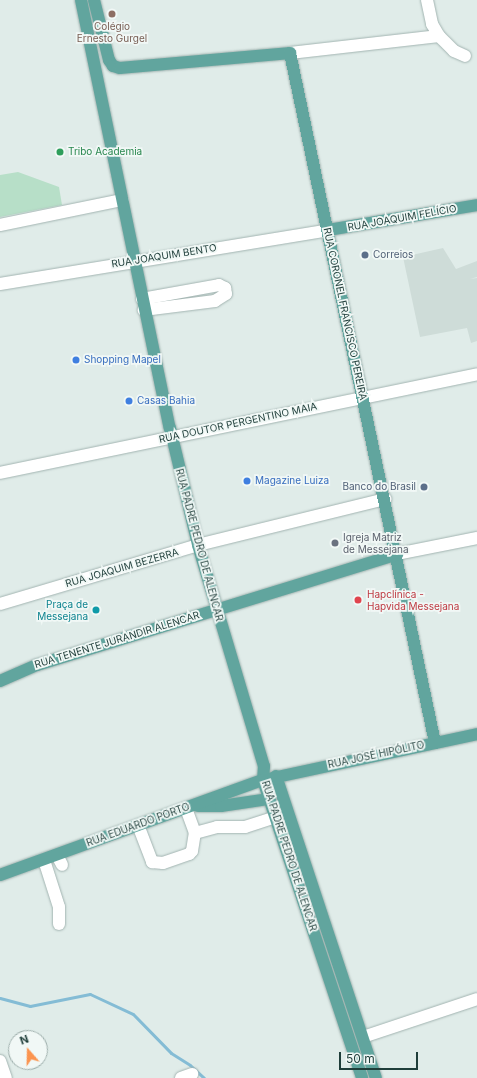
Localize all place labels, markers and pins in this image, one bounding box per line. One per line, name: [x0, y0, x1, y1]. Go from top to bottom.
marker: Colégio Ernesto Gurgel: [107, 9, 117, 19]
place label: Colégio Ernesto Gurgel: [77, 20, 147, 44]
place label: Tribo Academia: [68, 146, 142, 158]
marker: Tribo Academia: [55, 147, 65, 157]
place label: Correios: [373, 249, 413, 261]
marker: Correios: [360, 250, 370, 260]
place label: Shopping Mapel: [84, 354, 161, 366]
marker: Shopping Mapel: [71, 355, 81, 365]
place label: Casas Bahia: [137, 395, 195, 407]
marker: Casas Bahia: [124, 396, 134, 406]
place label: Magazine Luiza: [255, 475, 329, 487]
marker: Magazine Luiza: [242, 476, 252, 486]
place label: Banco do Brasil: [342, 481, 416, 493]
marker: Banco do Brasil: [419, 482, 429, 492]
place label: Igreja Matriz de Messejana: [343, 531, 409, 554]
marker: Igreja Matriz de Messejana: [330, 538, 340, 548]
place label: Hapclínica - Hapvida Messejana: [367, 588, 459, 612]
marker: Hapclínica - Hapvida Messejana: [352, 594, 364, 606]
place label: Praça de Messejana: [37, 598, 88, 622]
marker: Praça de Messejana: [91, 605, 101, 615]

